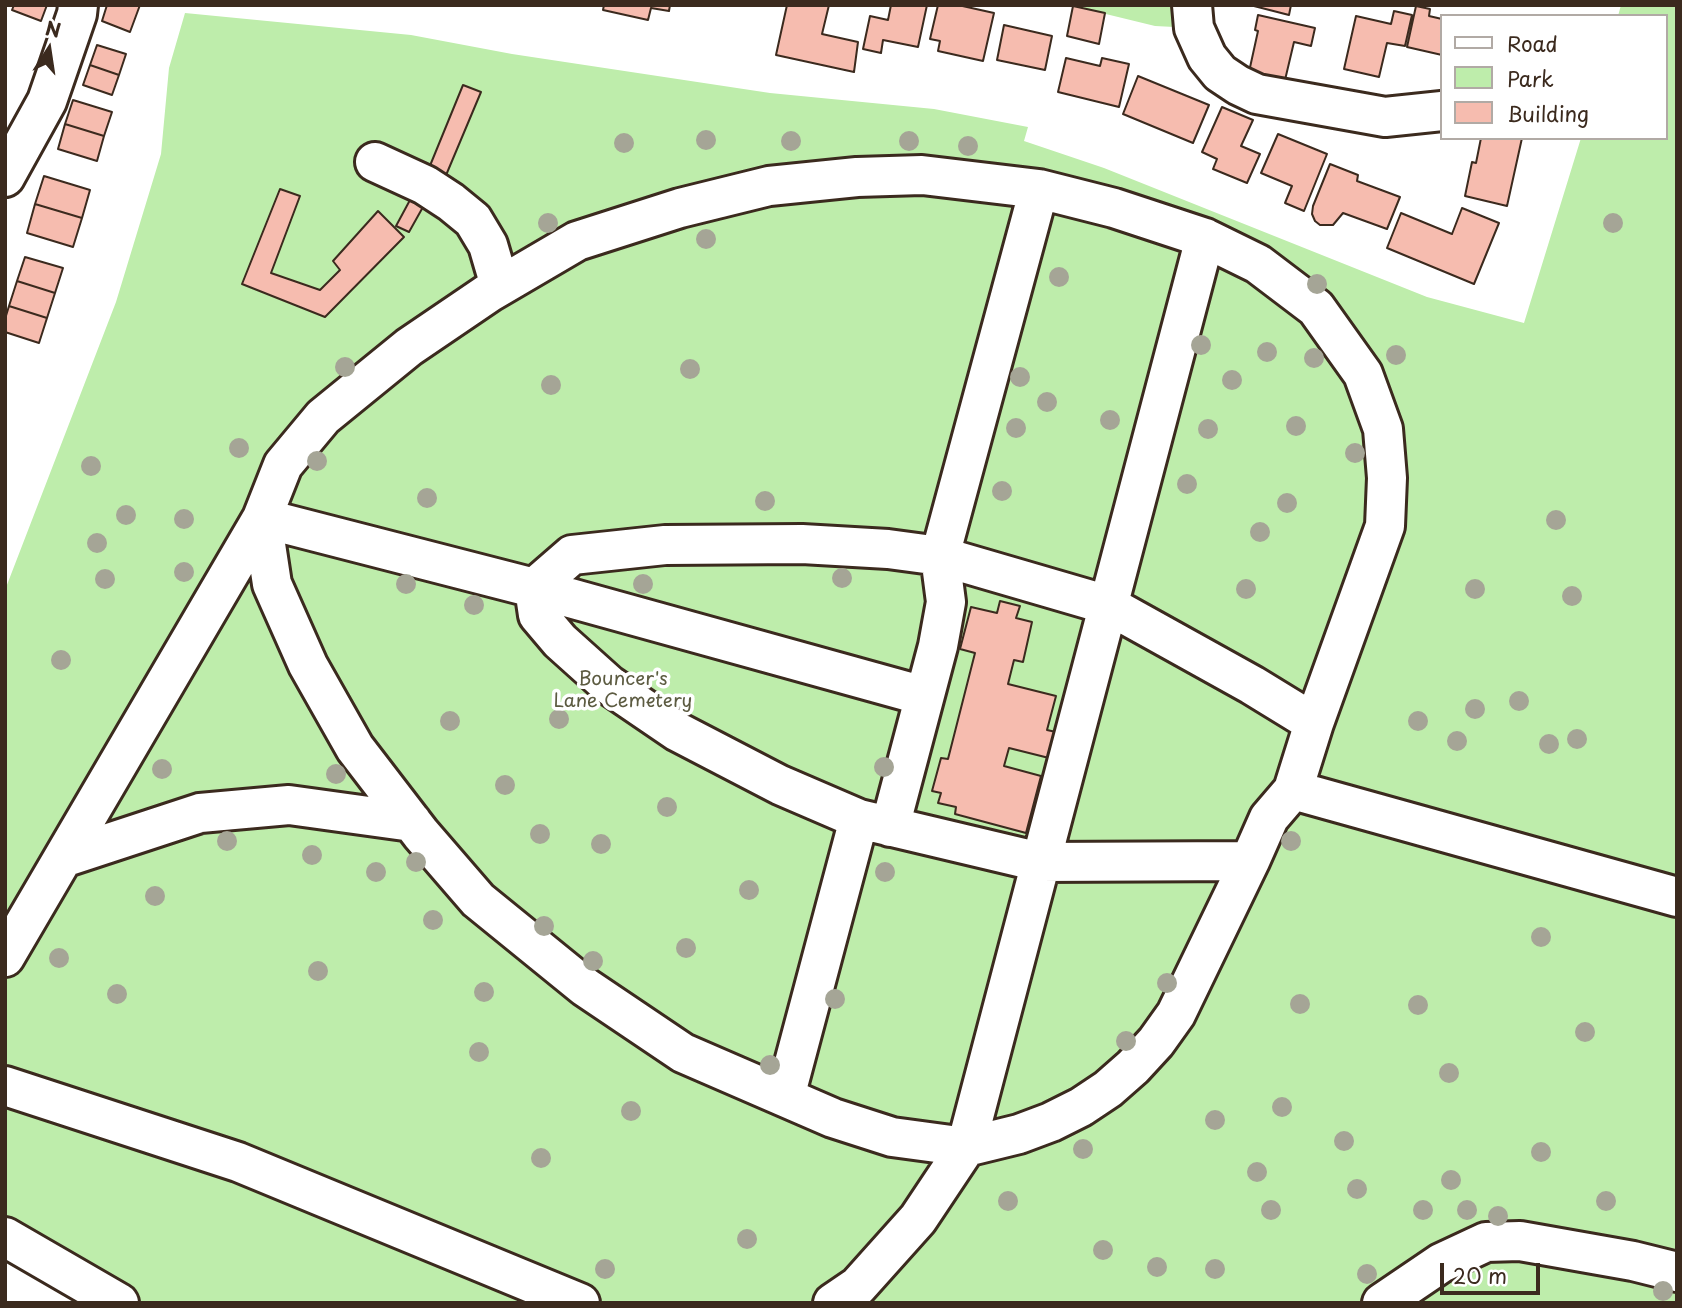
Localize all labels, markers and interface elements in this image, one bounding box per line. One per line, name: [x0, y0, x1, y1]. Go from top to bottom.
text: N: [43, 13, 64, 44]
north arrow: [14, 14, 84, 84]
legend: [1440, 14, 1668, 140]
text: Road: [1507, 27, 1558, 59]
text: Park: [1507, 62, 1554, 94]
text: Building: [1507, 97, 1589, 129]
park label: Bouncer's Lane Cemetery: [554, 669, 692, 713]
scale bar: [1444, 1248, 1544, 1292]
text: 20 m: [1453, 1259, 1507, 1291]

